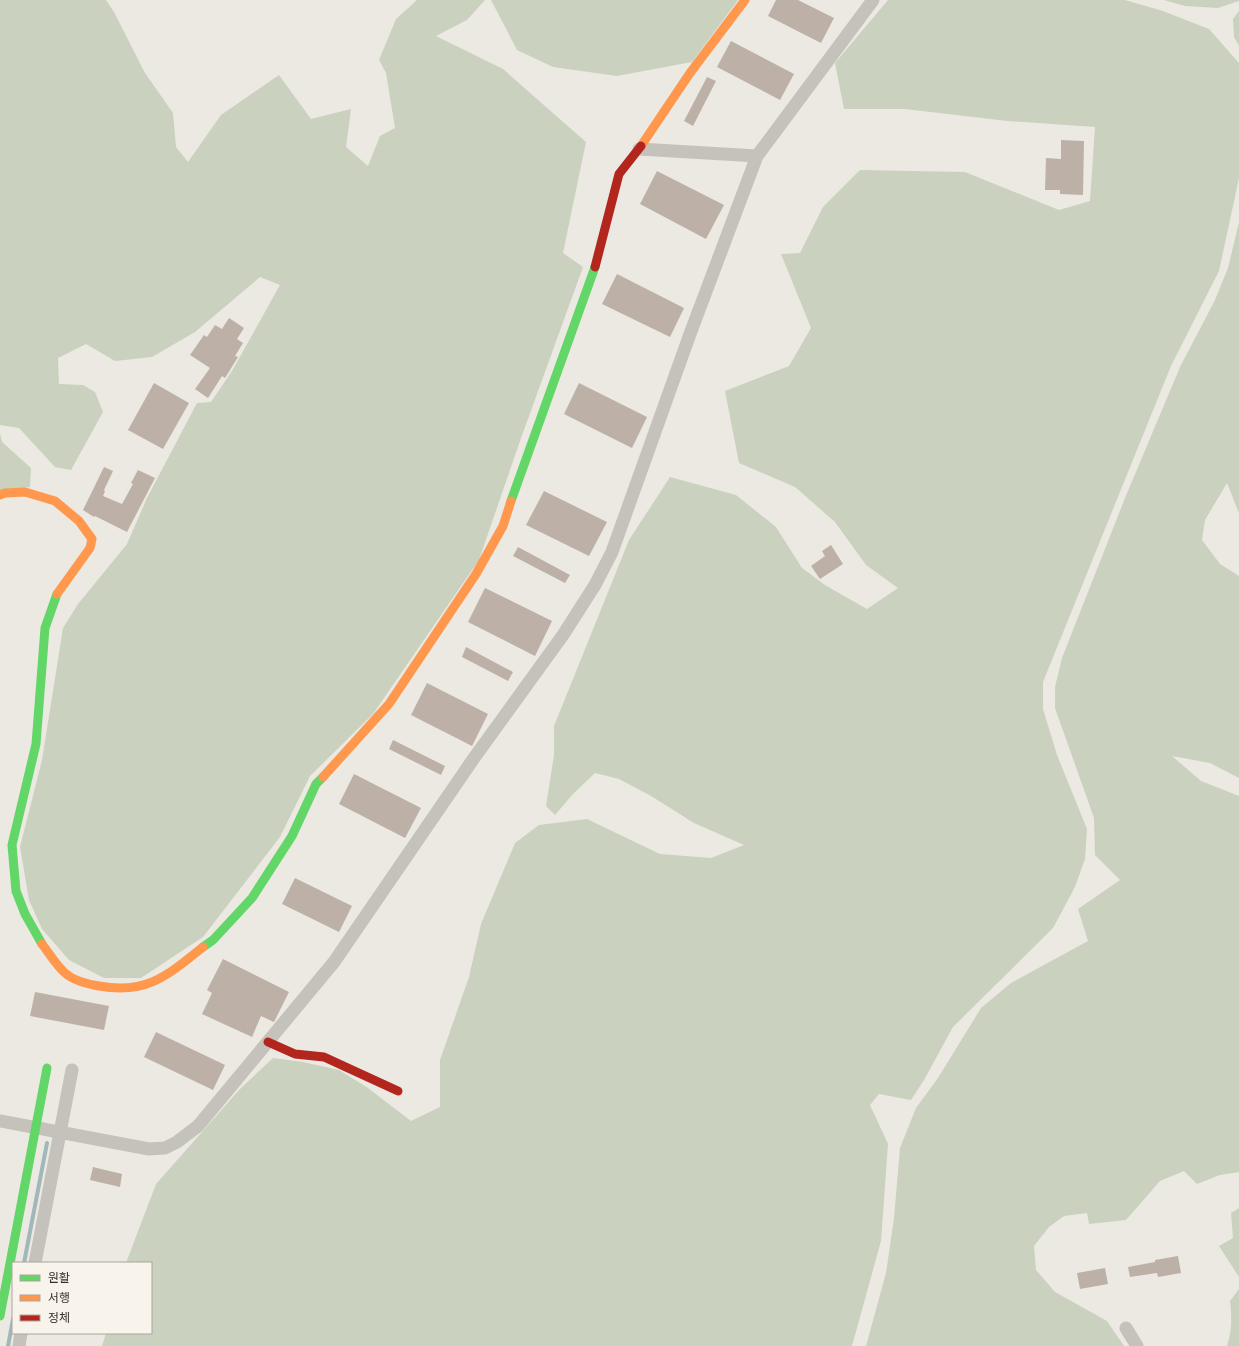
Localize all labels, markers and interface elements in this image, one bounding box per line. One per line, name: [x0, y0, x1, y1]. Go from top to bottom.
legend: [12, 1262, 152, 1334]
text: 원활: [48, 1271, 70, 1284]
text: 서행: [48, 1291, 70, 1304]
text: 정체: [48, 1311, 70, 1324]

